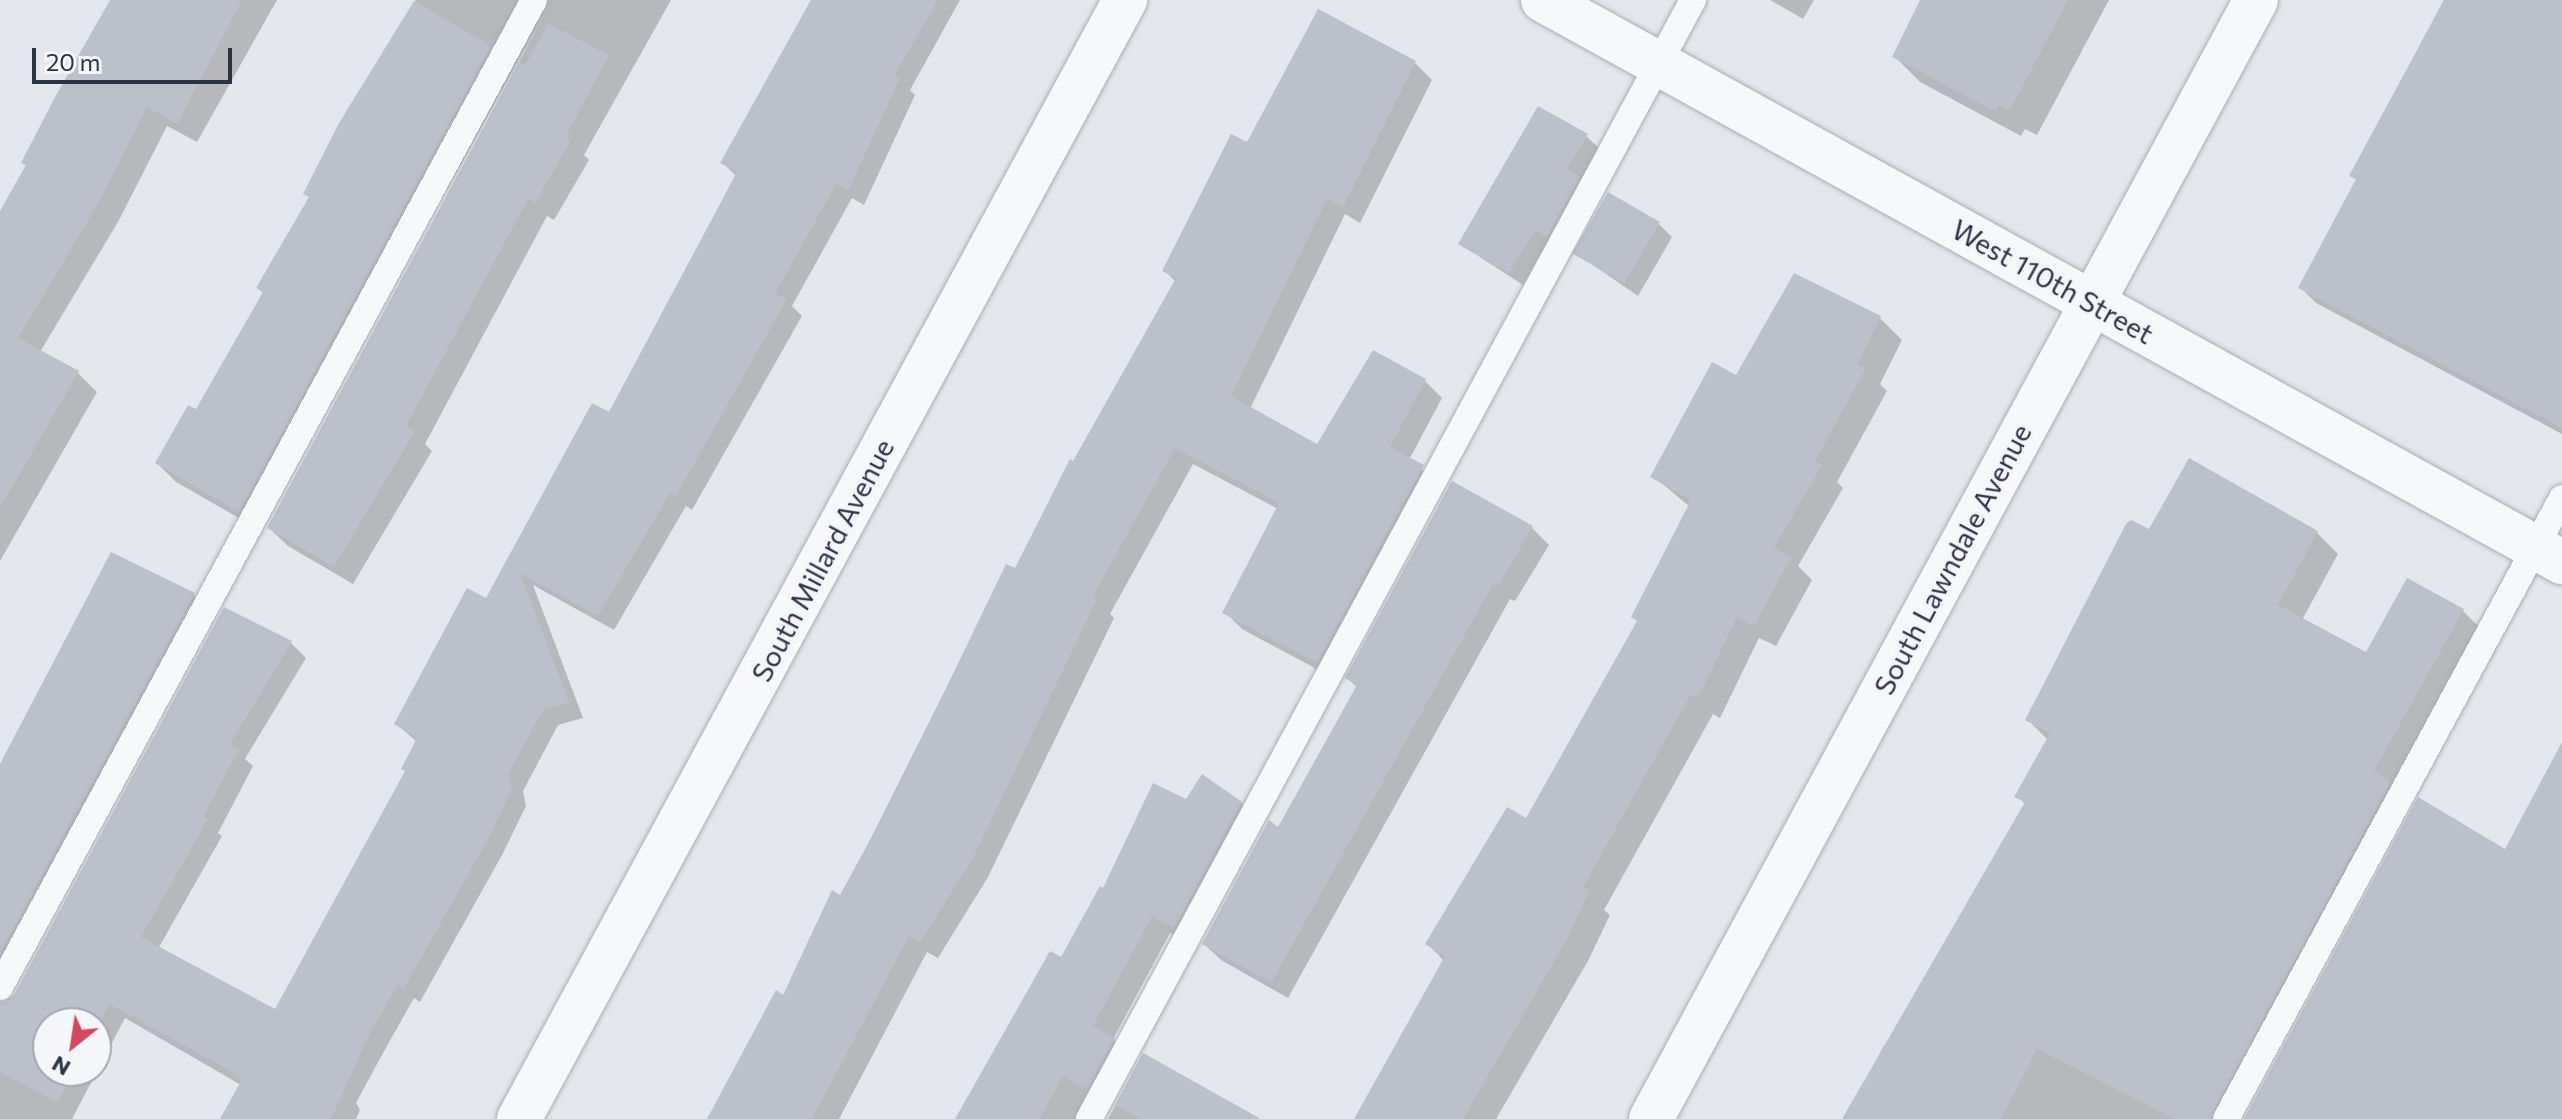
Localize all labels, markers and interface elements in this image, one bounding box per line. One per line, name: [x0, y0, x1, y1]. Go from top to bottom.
scale bar: [36, 32, 236, 82]
text: 20 m: [46, 47, 100, 76]
street label: West 110th Street: [1946, 212, 2160, 350]
street label: South Lawndale Avenue: [1866, 418, 2038, 700]
street label: South Millard Avenue: [744, 433, 900, 687]
north arrow: [32, 1007, 112, 1087]
text: N: [47, 1051, 75, 1082]

